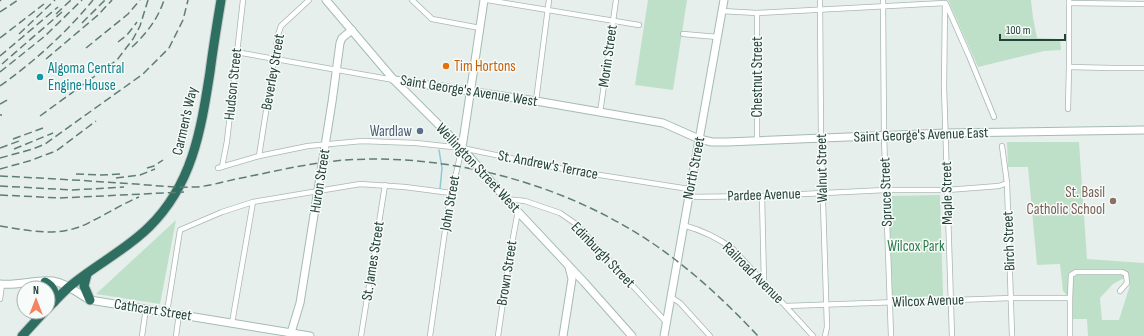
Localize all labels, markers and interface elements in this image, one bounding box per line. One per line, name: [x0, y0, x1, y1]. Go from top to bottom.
scale bar: [1000, 16, 1065, 42]
street label: Morin Street: [594, 23, 622, 88]
text: 100 m: [1006, 23, 1031, 38]
street label: Beverley Street: [257, 32, 289, 112]
street label: Chestnut Street: [748, 36, 767, 118]
street label: Hudson Street: [220, 47, 246, 121]
place label: Tim Hortons: [454, 57, 516, 76]
place label: Algoma Central Engine House: [47, 59, 124, 95]
marker: Tim Hortons: [441, 61, 451, 71]
street label: Saint George's Avenue West: [399, 71, 539, 111]
marker: Algoma Central Engine House: [35, 72, 45, 82]
street label: Carmen's Way: [168, 85, 202, 157]
street label: Wellington Street West: [432, 119, 525, 217]
place label: Wardlaw: [370, 122, 413, 141]
street label: Saint George's Avenue East: [853, 123, 989, 147]
marker: Wardlaw: [415, 126, 425, 136]
street label: Walnut Street: [812, 133, 832, 203]
street label: North Street: [679, 135, 709, 201]
street label: St. Andrew's Terrace: [496, 146, 600, 184]
street label: Huron Street: [306, 147, 335, 214]
street label: Spruce Street: [875, 157, 897, 227]
street label: Maple Street: [937, 161, 957, 225]
street label: John Street: [436, 173, 464, 233]
place label: St. Basil Catholic School: [1027, 183, 1105, 219]
street label: Pardee Avenue: [727, 184, 801, 206]
marker: St. Basil Catholic School: [1108, 196, 1118, 206]
street label: Birch Street: [998, 210, 1020, 271]
street label: Edinburgh Street: [567, 218, 639, 292]
street label: St. James Street: [357, 219, 389, 302]
park label: Wilcox Park: [887, 237, 945, 256]
street label: Railroad Avenue: [718, 238, 788, 308]
street label: Brown Street: [492, 239, 522, 307]
north arrow: [16, 280, 56, 320]
text: N: [33, 284, 39, 297]
street label: Wilcox Avenue: [892, 290, 964, 312]
street label: Cathcart Street: [113, 294, 194, 326]

